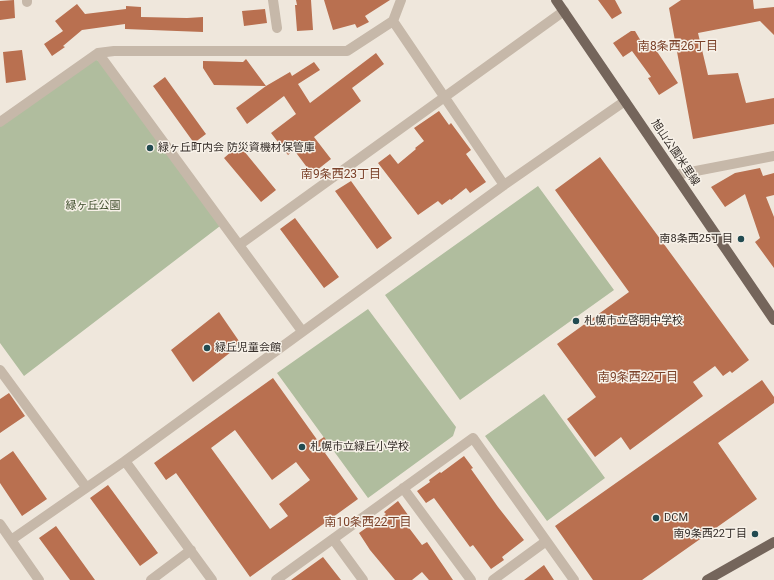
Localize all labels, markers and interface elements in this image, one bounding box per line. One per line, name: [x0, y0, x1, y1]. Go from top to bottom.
district label: 南8条西26丁目: [638, 40, 718, 54]
street label: 旭山公園米里線: [648, 117, 702, 189]
place label: 緑ヶ丘町内会 防災資機材保管庫: [158, 141, 315, 155]
marker: 緑ヶ丘町内会 防災資機材保管庫: [145, 143, 155, 153]
district label: 南9条西23丁目: [301, 168, 381, 182]
park label: 緑ヶ丘公園: [66, 199, 120, 213]
place label: 南8条西25丁目: [659, 232, 733, 246]
marker: 南8条西25丁目: [736, 234, 746, 244]
place label: 札幌市立啓明中学校: [584, 314, 683, 328]
marker: 札幌市立啓明中学校: [571, 316, 581, 326]
place label: 緑丘児童会館: [215, 341, 281, 355]
marker: 緑丘児童会館: [202, 343, 212, 353]
district label: 南9条西22丁目: [598, 371, 678, 385]
place label: 札幌市立緑丘小学校: [310, 440, 409, 454]
marker: 札幌市立緑丘小学校: [297, 442, 307, 452]
place label: DCM: [664, 511, 688, 525]
marker: DCM: [651, 513, 661, 523]
district label: 南10条西22丁目: [325, 516, 411, 530]
place label: 南9条西22丁目: [673, 527, 747, 541]
marker: 南9条西22丁目: [750, 529, 760, 539]

